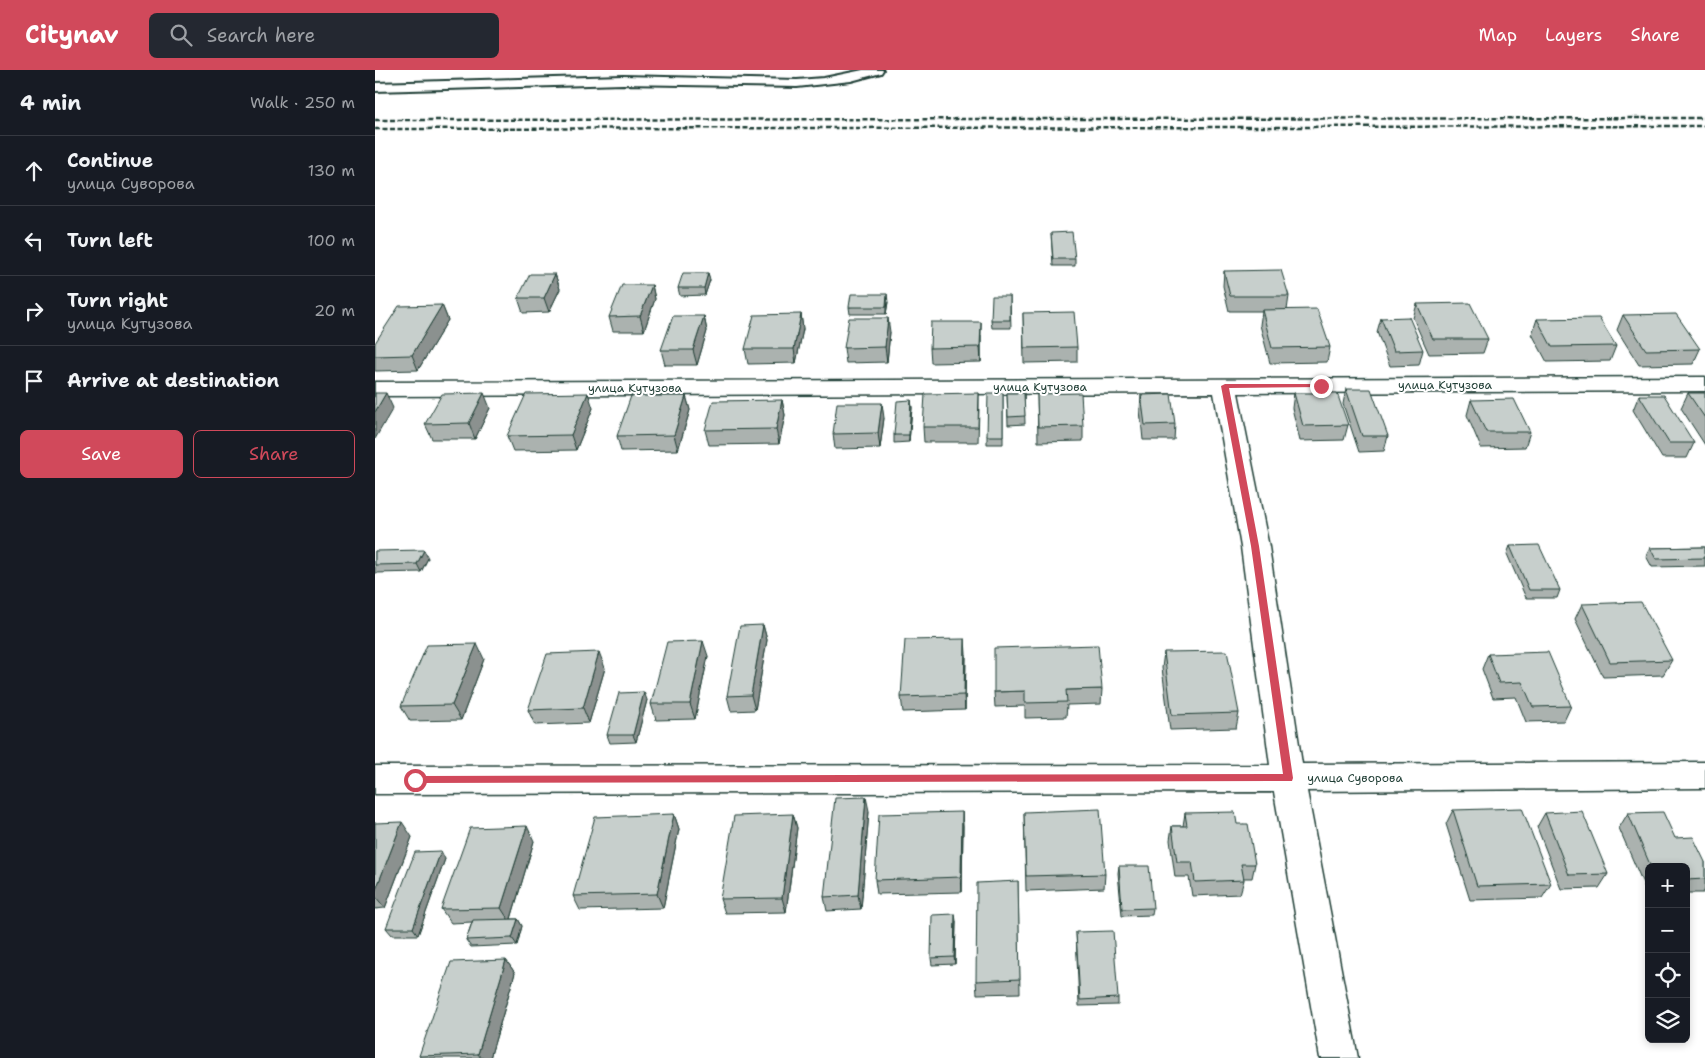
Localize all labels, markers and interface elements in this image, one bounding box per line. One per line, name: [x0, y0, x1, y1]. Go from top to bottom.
search box: [149, 13, 499, 58]
text: Citynav: [25, 19, 119, 51]
icon: search: [167, 21, 195, 49]
text: Search here: [207, 23, 315, 48]
text: Map: [1479, 23, 1517, 47]
text: Layers: [1545, 23, 1602, 47]
text: Share: [1630, 23, 1680, 47]
text: 4 min: [20, 89, 81, 117]
text: Walk · 250 m: [250, 92, 355, 113]
text: Continue: [67, 148, 153, 173]
icon: ahead: [20, 157, 48, 185]
text: 130 m: [308, 160, 355, 181]
text: улица Суворова: [67, 173, 195, 194]
icon: left: [20, 227, 48, 255]
text: Turn left: [67, 228, 153, 253]
text: 100 m: [307, 230, 355, 251]
text: Turn right: [67, 288, 168, 313]
icon: right: [20, 297, 48, 325]
text: 20 m: [314, 300, 355, 321]
text: улица Кутузова: [67, 313, 193, 334]
icon: arrive: [20, 367, 48, 395]
text: Arrive at destination: [67, 368, 279, 393]
route end: [1310, 375, 1333, 398]
street label: улица Кутузова: [1398, 377, 1493, 393]
street label: улица Кутузова: [993, 379, 1088, 395]
street label: улица Кутузова: [588, 380, 683, 396]
button: Save: [20, 430, 183, 478]
button: Share: [193, 430, 355, 478]
route start: [404, 769, 427, 792]
street label: улица Суворова: [1307, 770, 1403, 786]
map controls: [1645, 863, 1690, 1043]
button: +: [1645, 863, 1690, 908]
button: −: [1645, 908, 1690, 953]
button: locate: [1645, 953, 1690, 998]
button: layers: [1645, 998, 1690, 1043]

